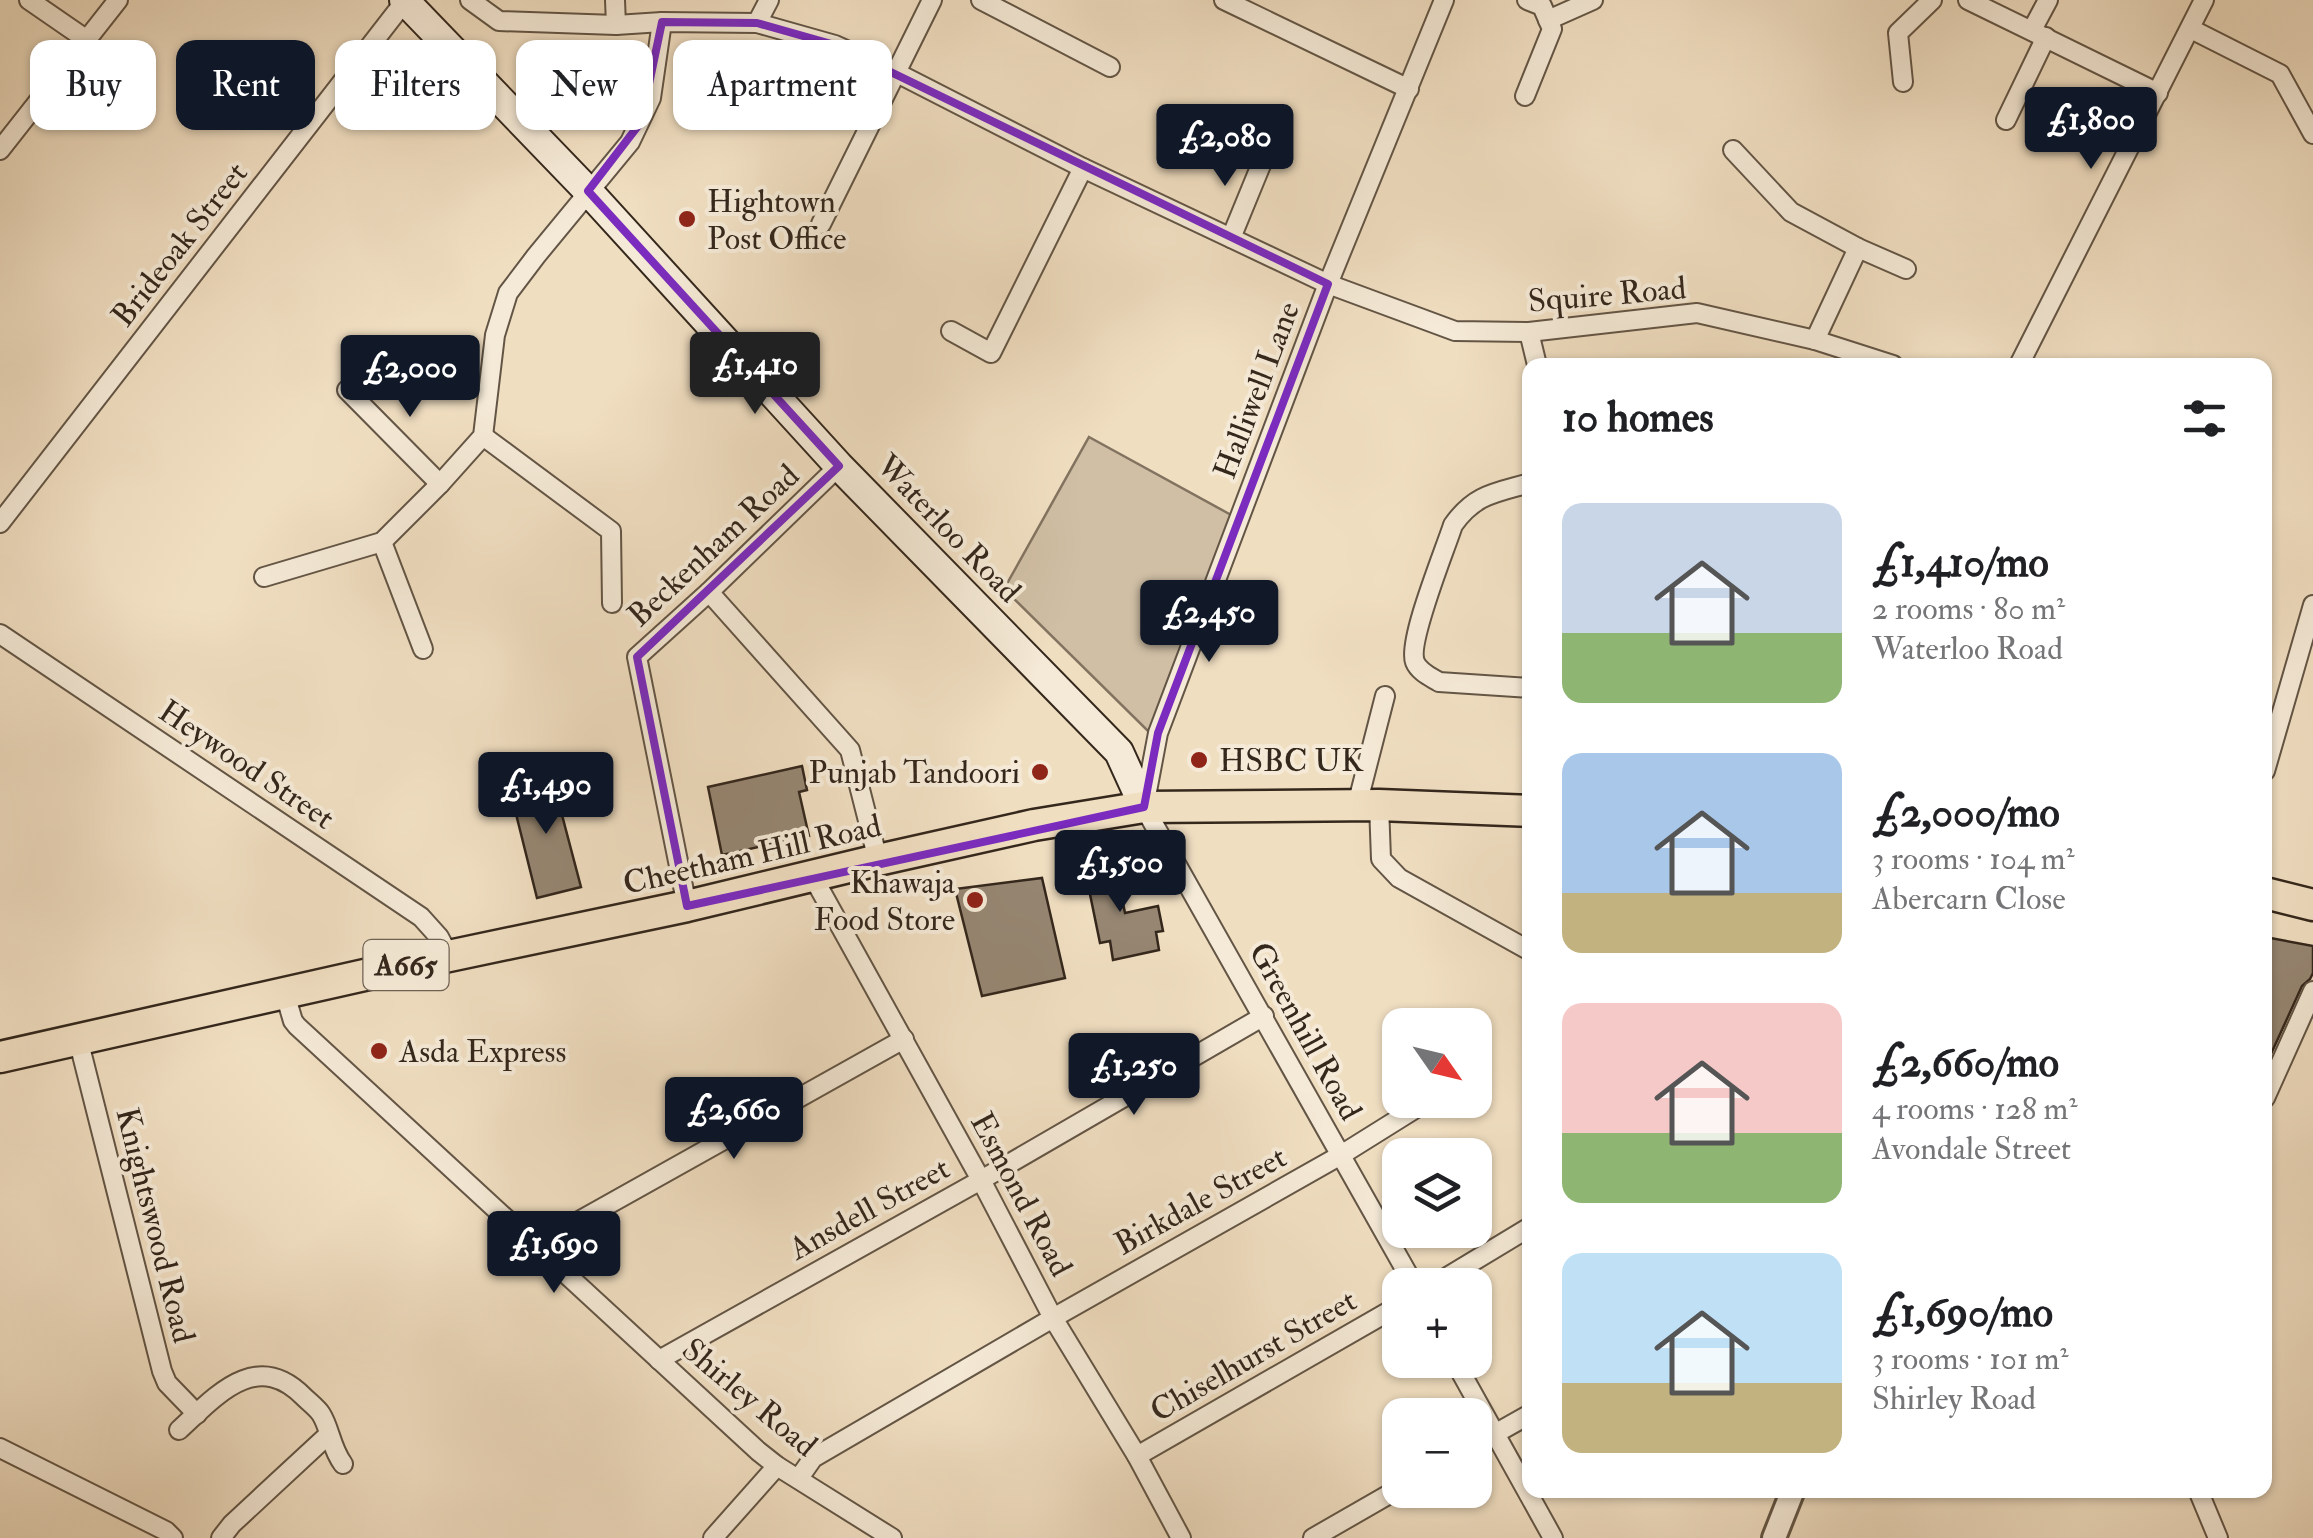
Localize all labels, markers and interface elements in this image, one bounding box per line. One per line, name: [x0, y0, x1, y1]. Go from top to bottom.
chip: Buy: [30, 40, 156, 130]
chip: Rent: [176, 40, 315, 130]
chip: Filters: [335, 40, 496, 130]
chip: New: [516, 40, 653, 130]
chip: Apartment: [673, 40, 892, 130]
pin: £1,800: [2010, 87, 2172, 172]
text: £1,800: [2047, 99, 2135, 139]
pin: £2,080: [1144, 104, 1306, 189]
text: £2,080: [1178, 116, 1272, 156]
street label: Brideoak Street: [103, 154, 256, 335]
place label: Hightown Post Office: [707, 182, 846, 259]
marker: Hightown Post Office: [676, 208, 698, 230]
street label: Squire Road: [1526, 268, 1688, 322]
street label: Halliwell Lane: [1205, 296, 1309, 484]
pin: £1,410: [674, 332, 836, 417]
pin: £2,000: [329, 335, 491, 420]
text: £1,410: [712, 344, 798, 384]
text: £2,000: [363, 347, 457, 387]
icon: filters: [2177, 391, 2232, 446]
text: 10 homes: [1562, 392, 1714, 444]
street label: Waterloo Road: [867, 445, 1029, 611]
street label: Beckenham Road: [619, 456, 808, 635]
text: £1,410/mo: [1872, 537, 2049, 589]
icon: home: [1642, 543, 1762, 663]
pin: £2,450: [1128, 580, 1290, 665]
text: 2 rooms · 80 m²: [1872, 589, 2065, 629]
text: £2,450: [1162, 592, 1256, 632]
text: Waterloo Road: [1872, 629, 2063, 669]
street label: Heywood Street: [151, 691, 342, 838]
place label: HSBC UK: [1219, 741, 1364, 781]
marker: HSBC UK: [1188, 749, 1210, 771]
pin: £1,490: [465, 752, 627, 837]
place label: Punjab Tandoori: [809, 753, 1020, 793]
marker: Punjab Tandoori: [1029, 761, 1051, 783]
text: £1,490: [500, 764, 592, 804]
text: £2,000/mo: [1872, 787, 2060, 839]
icon: home: [1642, 793, 1762, 913]
street label: Cheetham Hill Road: [619, 806, 885, 904]
pin: £1,500: [1039, 830, 1201, 915]
text: 3 rooms · 104 m²: [1872, 839, 2075, 879]
text: £1,500: [1077, 842, 1163, 882]
place label: Khawaja Food Store: [814, 863, 956, 940]
text: Abercarn Close: [1872, 879, 2066, 919]
marker: Khawaja Food Store: [964, 889, 986, 911]
street label: Greenhill Road: [1240, 936, 1371, 1128]
road number: A665: [364, 940, 448, 990]
north arrow: [1382, 1008, 1492, 1118]
map controls: [1382, 1008, 1492, 1508]
place label: Asda Express: [398, 1032, 566, 1072]
pin: £1,250: [1053, 1033, 1215, 1118]
text: £2,660/mo: [1872, 1037, 2059, 1089]
marker: Asda Express: [368, 1040, 390, 1062]
icon: home: [1642, 1043, 1762, 1163]
text: £1,250: [1091, 1045, 1177, 1085]
pin: £2,660: [653, 1077, 815, 1162]
text: £2,660: [687, 1089, 781, 1129]
text: 4 rooms · 128 m²: [1872, 1089, 2077, 1129]
street label: Knightswood Road: [106, 1104, 204, 1347]
street label: Esmond Road: [961, 1106, 1081, 1284]
text: Avondale Street: [1872, 1129, 2071, 1169]
street label: Birkdale Street: [1108, 1137, 1293, 1264]
button: layers: [1382, 1138, 1492, 1248]
street label: Ansdell Street: [781, 1148, 957, 1270]
pin: £1,690: [473, 1211, 635, 1296]
text: £1,690: [509, 1223, 599, 1263]
button: +: [1382, 1268, 1492, 1378]
street label: Chiselhurst Street: [1143, 1281, 1364, 1431]
text: £1,690/mo: [1872, 1287, 2053, 1339]
icon: home: [1642, 1293, 1762, 1413]
street label: Shirley Road: [674, 1330, 825, 1466]
text: 3 rooms · 101 m²: [1872, 1339, 2069, 1379]
text: Shirley Road: [1872, 1379, 2036, 1419]
button: −: [1382, 1398, 1492, 1508]

